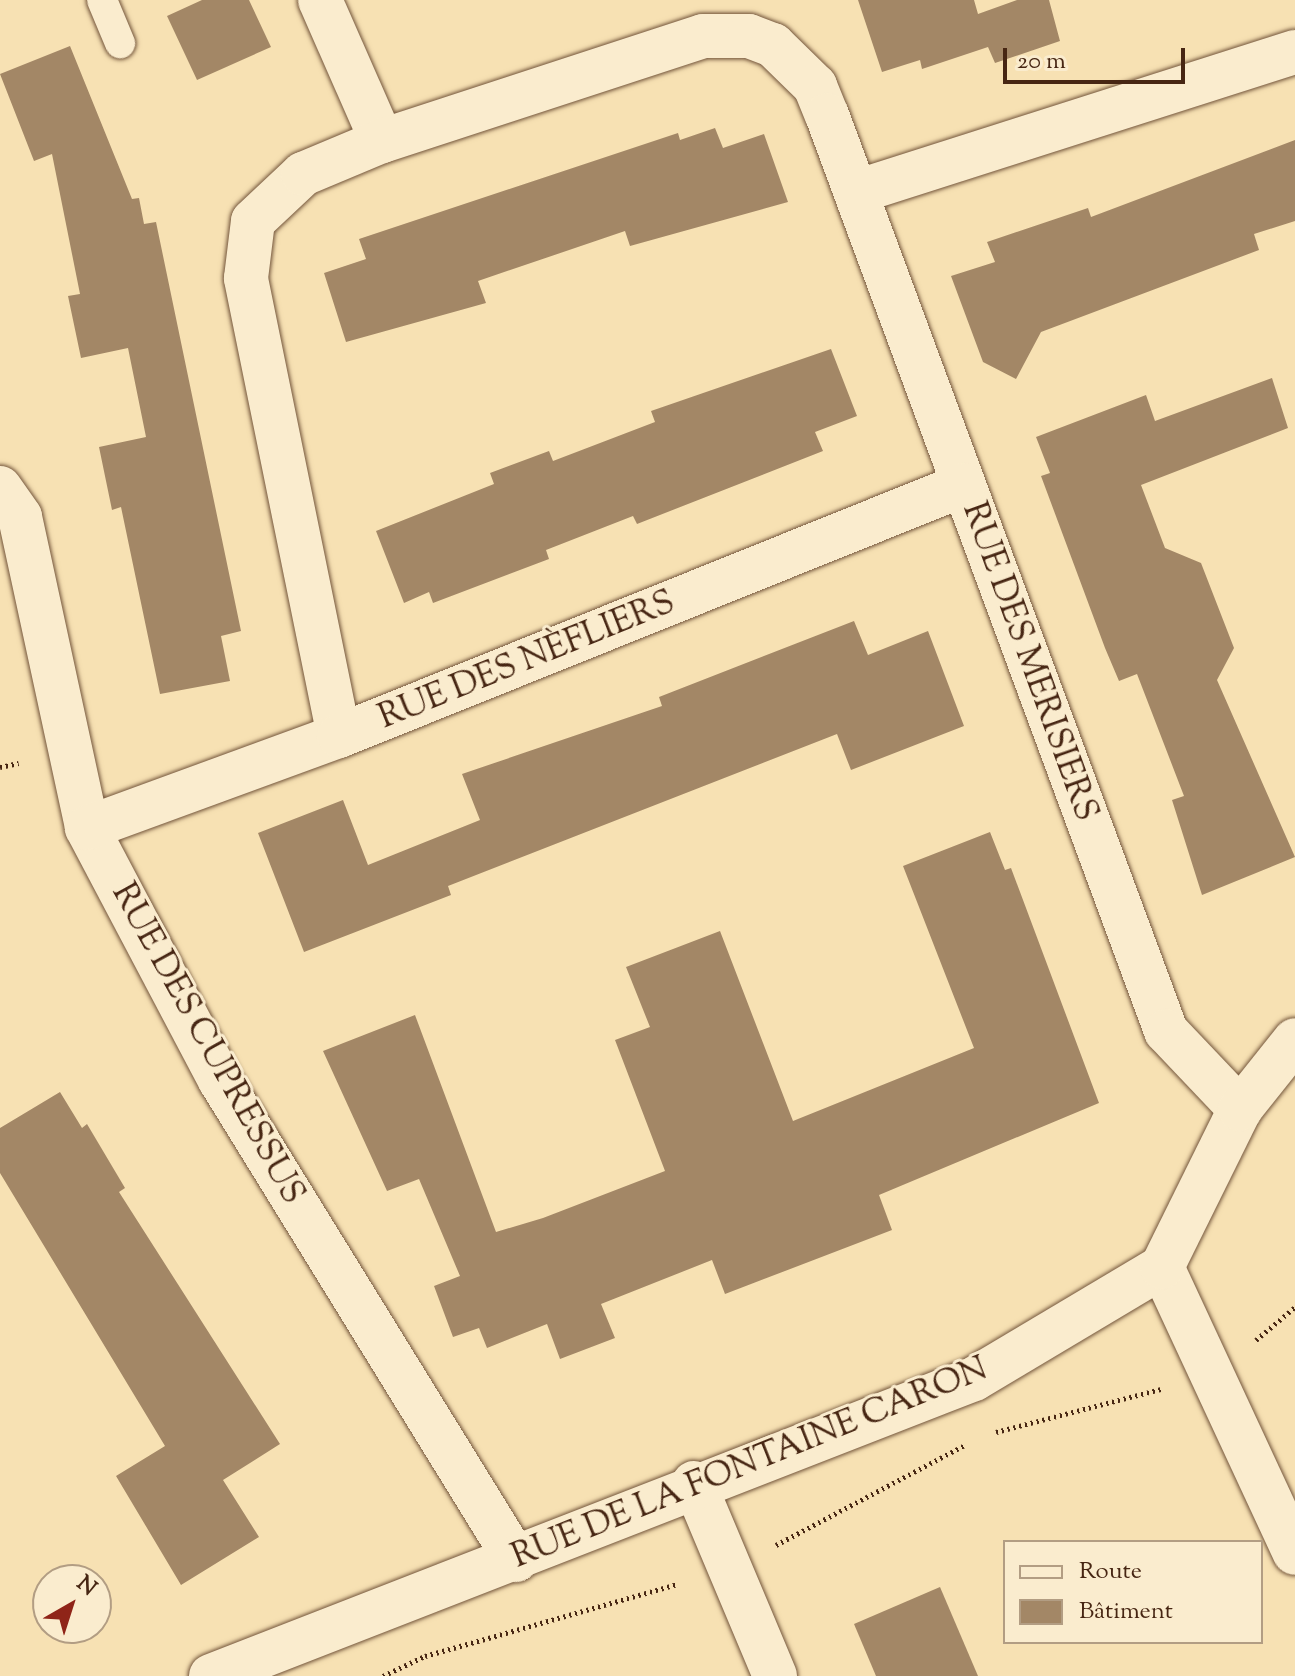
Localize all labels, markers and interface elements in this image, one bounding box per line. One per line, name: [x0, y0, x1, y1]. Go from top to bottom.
scale bar: [1007, 32, 1189, 82]
text: 20 m: [1017, 45, 1066, 79]
street label: RUE DES MERISIERS: [952, 497, 1106, 827]
street label: RUE DES NÈFLIERS: [373, 583, 681, 739]
street label: RUE DES CUPRESSUS: [102, 876, 312, 1212]
street label: RUE DE LA FONTAINE CARON: [506, 1350, 994, 1578]
legend: [1003, 1540, 1263, 1644]
text: Route: [1079, 1555, 1142, 1589]
north arrow: [32, 1564, 112, 1644]
text: N: [69, 1569, 103, 1605]
text: Bâtiment: [1079, 1595, 1173, 1629]

